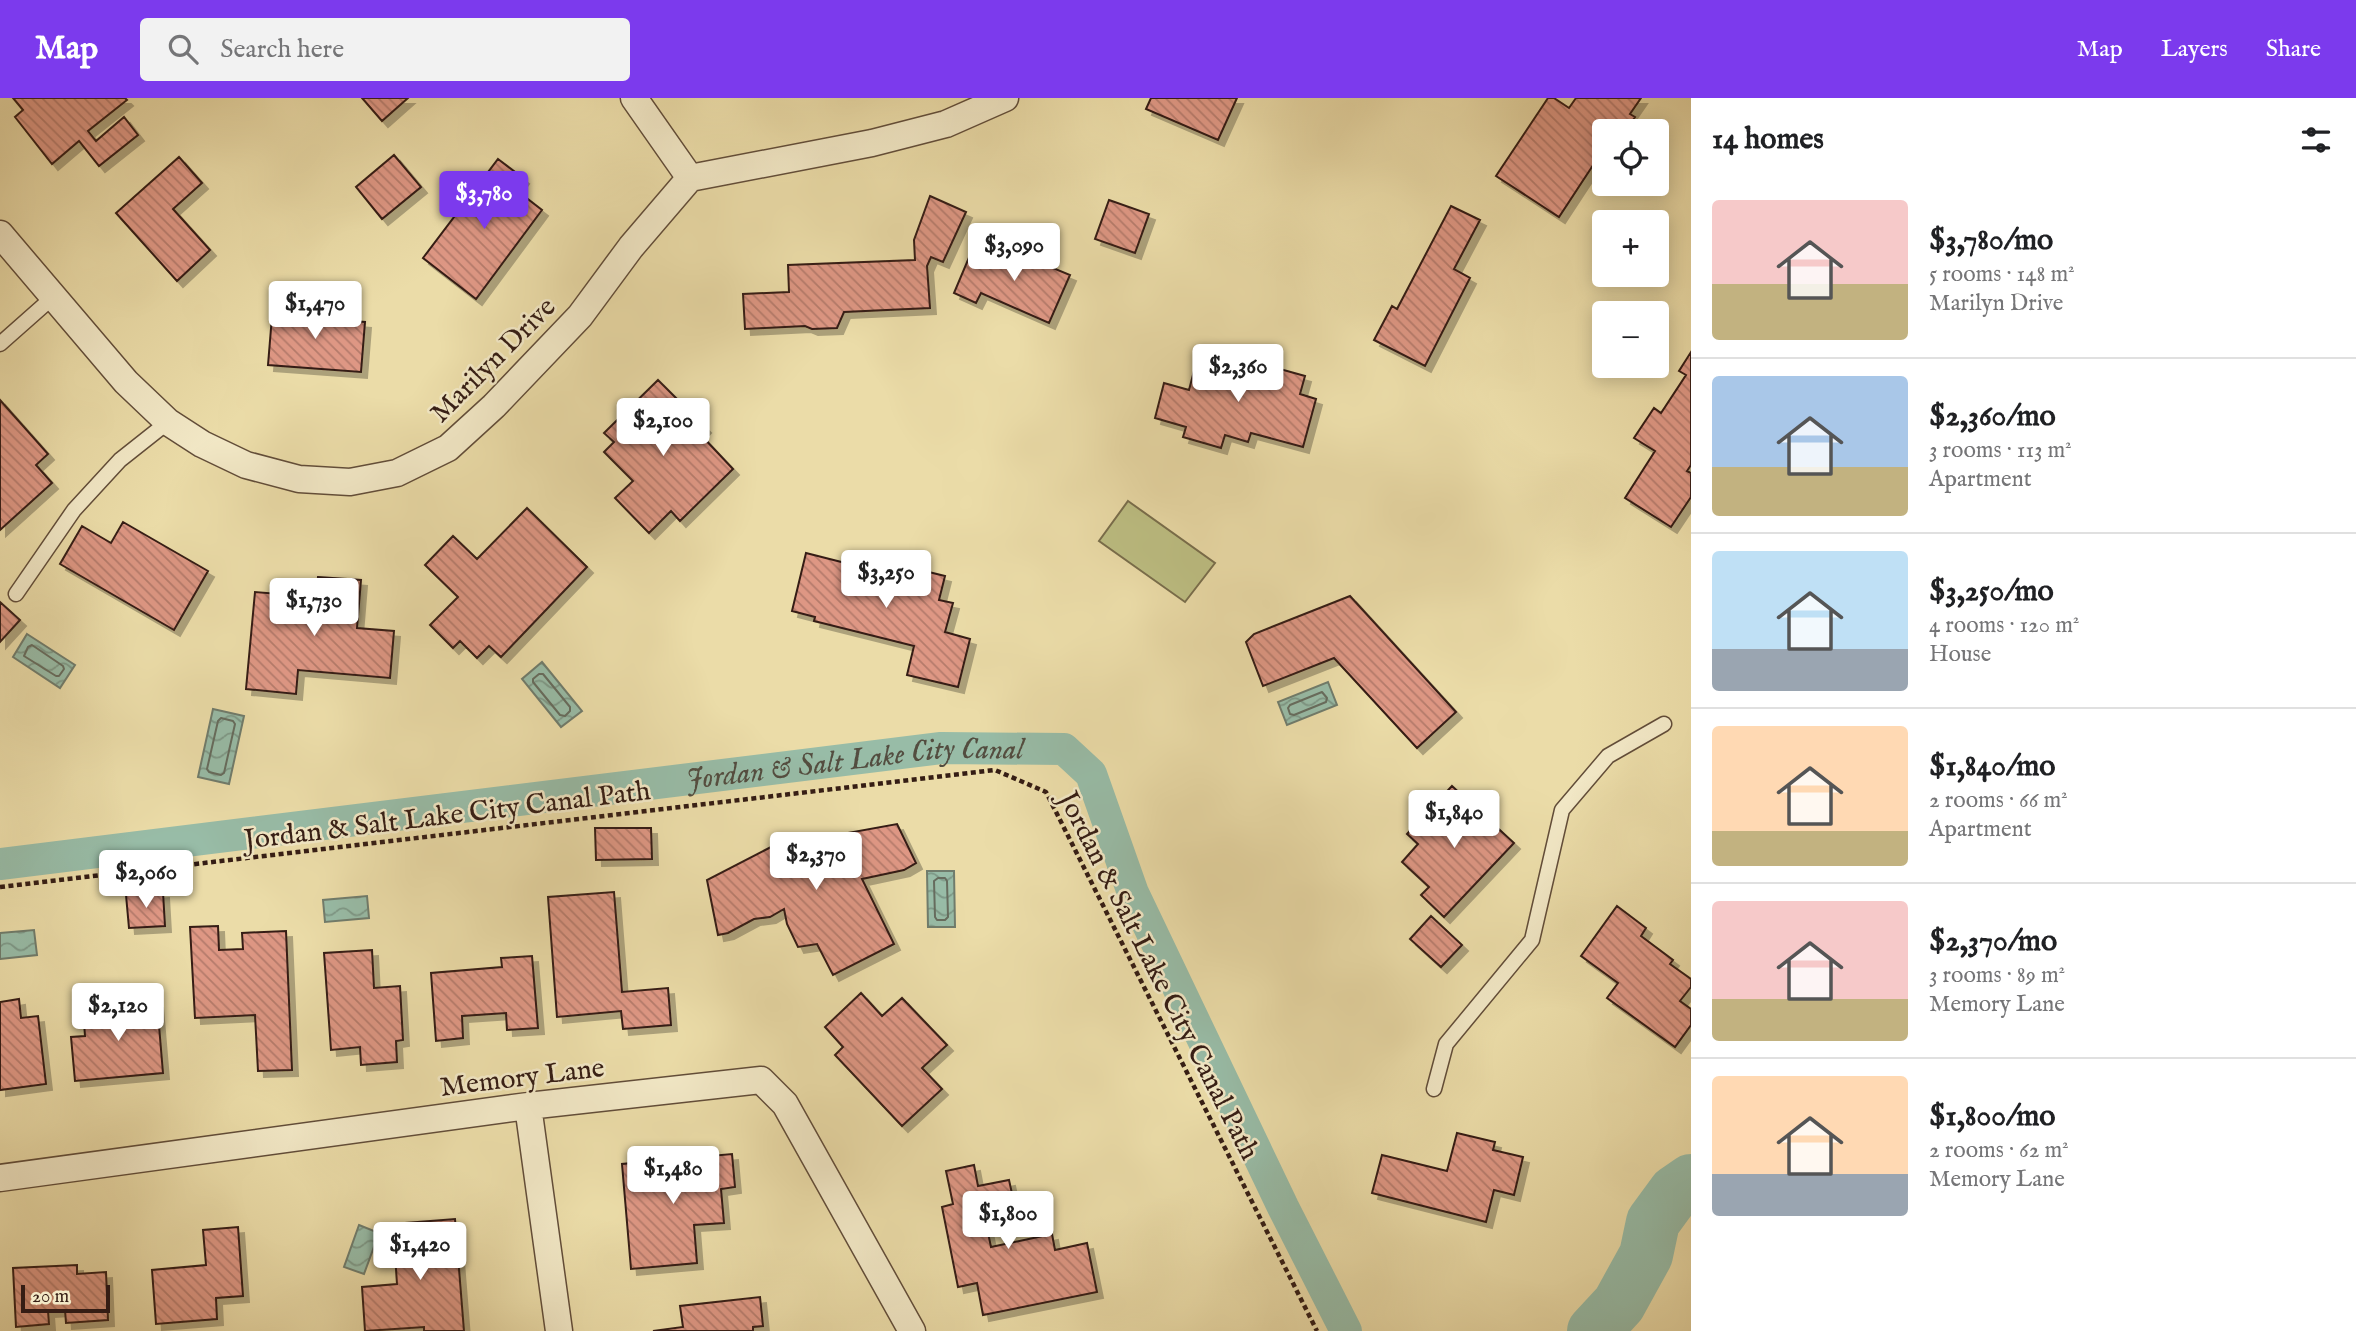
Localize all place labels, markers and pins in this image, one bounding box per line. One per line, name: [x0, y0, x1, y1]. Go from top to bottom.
pin: $3,780: [427, 172, 541, 231]
pin: $3,090: [957, 223, 1071, 283]
pin: $1,470: [258, 282, 372, 341]
pin: $2,360: [1181, 344, 1295, 404]
pin: $2,100: [606, 398, 720, 458]
pin: $3,250: [829, 550, 943, 610]
pin: $1,730: [257, 578, 371, 638]
pin: $1,840: [1397, 790, 1511, 850]
pin: $2,370: [759, 832, 873, 892]
pin: $2,060: [89, 850, 203, 910]
pin: $2,120: [61, 984, 175, 1043]
pin: $1,480: [616, 1146, 730, 1206]
pin: $1,800: [951, 1192, 1065, 1251]
pin: $1,420: [363, 1222, 477, 1282]

